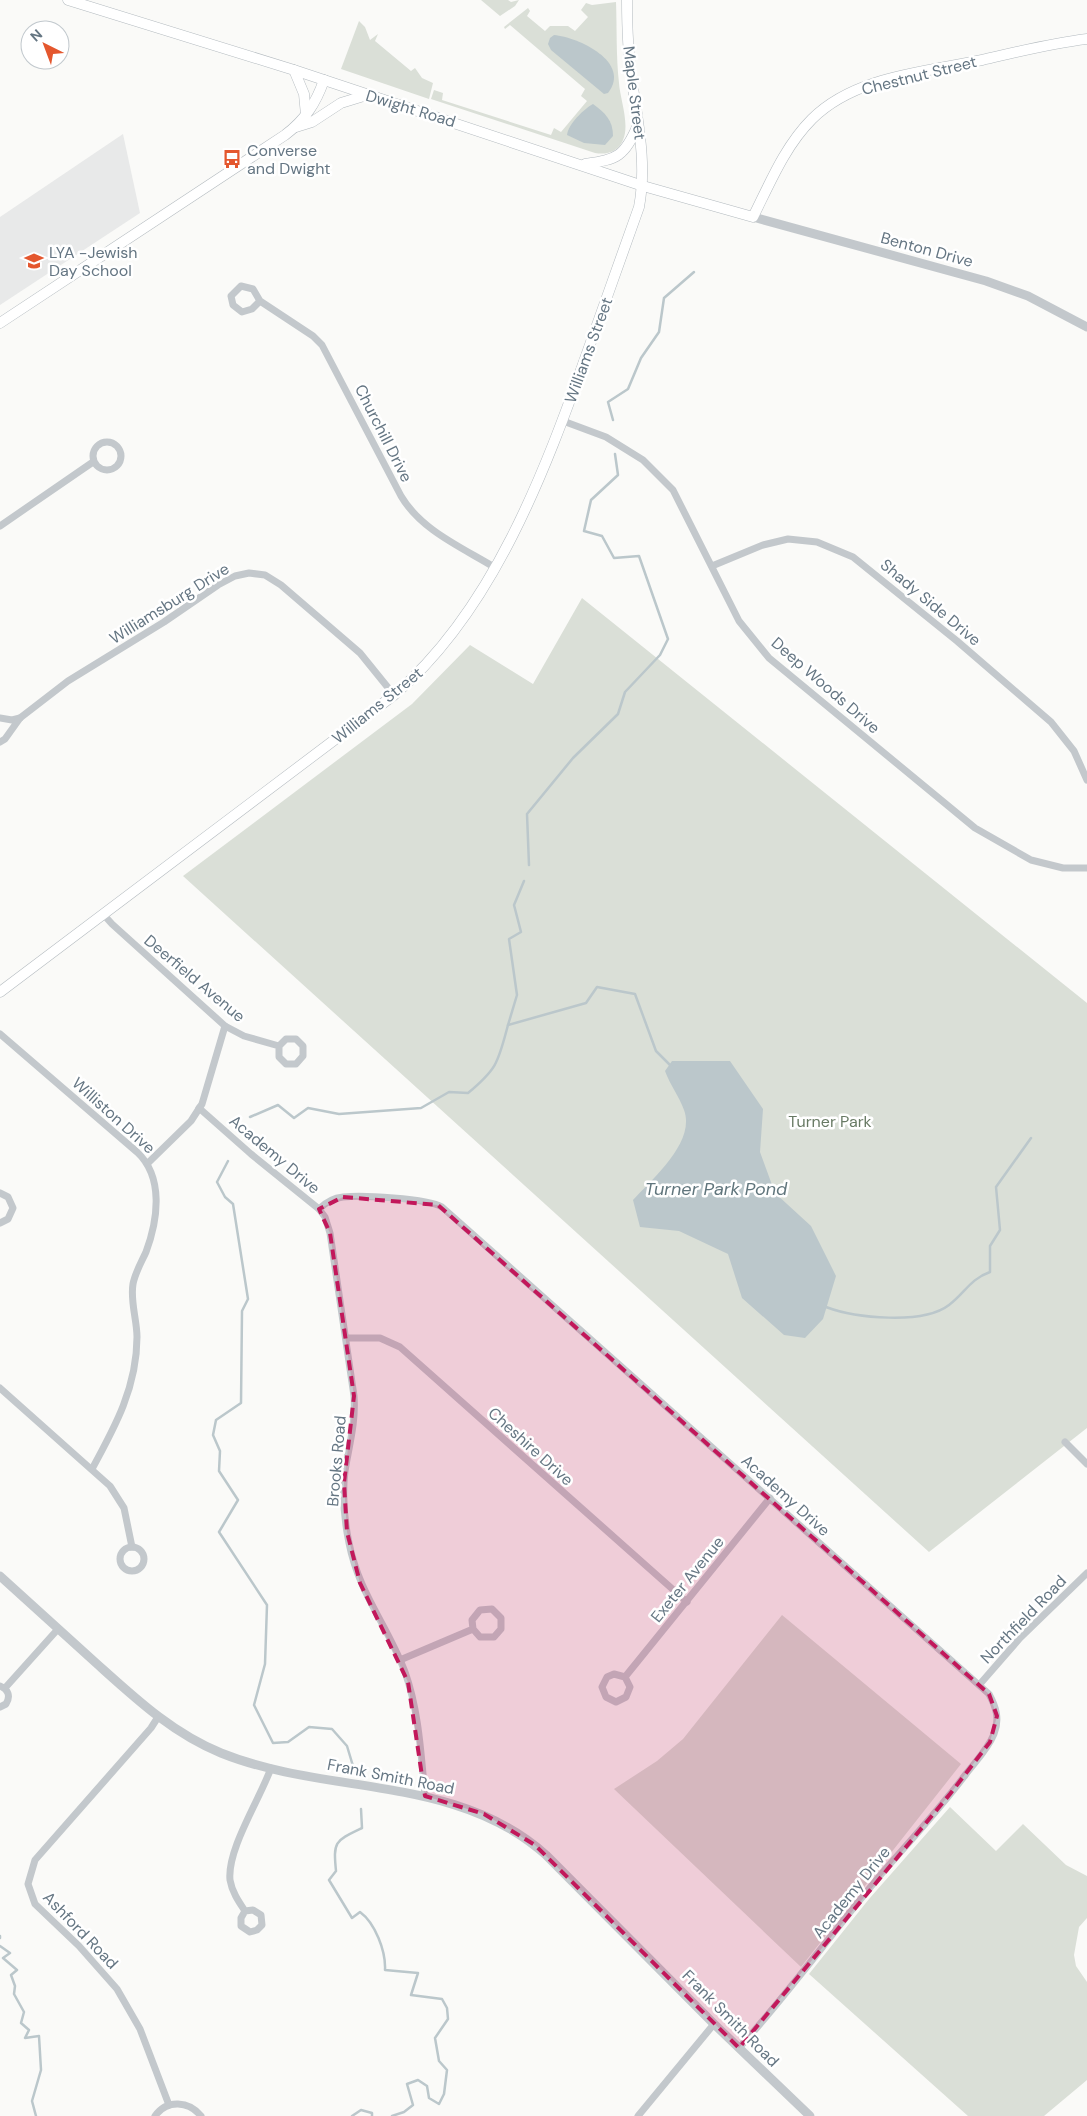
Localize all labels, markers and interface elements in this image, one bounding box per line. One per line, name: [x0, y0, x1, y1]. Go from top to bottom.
north arrow: [20, 20, 70, 70]
text: N: [26, 25, 46, 45]
street label: Maple Street: [618, 45, 651, 141]
street label: Chestnut Street: [859, 51, 979, 100]
street label: Dwight Road: [363, 85, 458, 132]
place label: Converse and Dwight: [247, 140, 331, 179]
bus stop icon: Converse and Dwight: [221, 148, 243, 170]
street label: Benton Drive: [878, 227, 975, 272]
place label: LYA -Jewish Day School: [49, 242, 138, 281]
school or university icon: LYA -Jewish Day School: [23, 250, 45, 272]
street label: Williams Street: [560, 294, 617, 406]
street label: Churchill Drive: [350, 381, 417, 486]
street label: Shady Side Drive: [876, 554, 985, 651]
street label: Williamsburg Drive: [105, 558, 233, 649]
street label: Deep Woods Drive: [767, 632, 884, 738]
street label: Williams Street: [328, 662, 427, 748]
street label: Deerfield Avenue: [140, 930, 249, 1027]
street label: Williston Drive: [68, 1072, 160, 1158]
street label: Academy Drive: [225, 1110, 324, 1198]
park label: Turner Park: [788, 1111, 872, 1132]
water label: Turner Park Pond: [645, 1177, 788, 1201]
street label: Cheshire Drive: [484, 1403, 578, 1490]
street label: Brooks Road: [322, 1415, 351, 1507]
street label: Academy Drive: [737, 1450, 834, 1541]
street label: Exeter Avenue: [646, 1532, 729, 1627]
street label: Northfield Road: [976, 1571, 1071, 1668]
street label: Frank Smith Road: [326, 1754, 456, 1799]
street label: Academy Drive: [808, 1842, 895, 1943]
street label: Ashford Road: [38, 1887, 123, 1973]
street label: Frank Smith Road: [678, 1965, 784, 2071]

